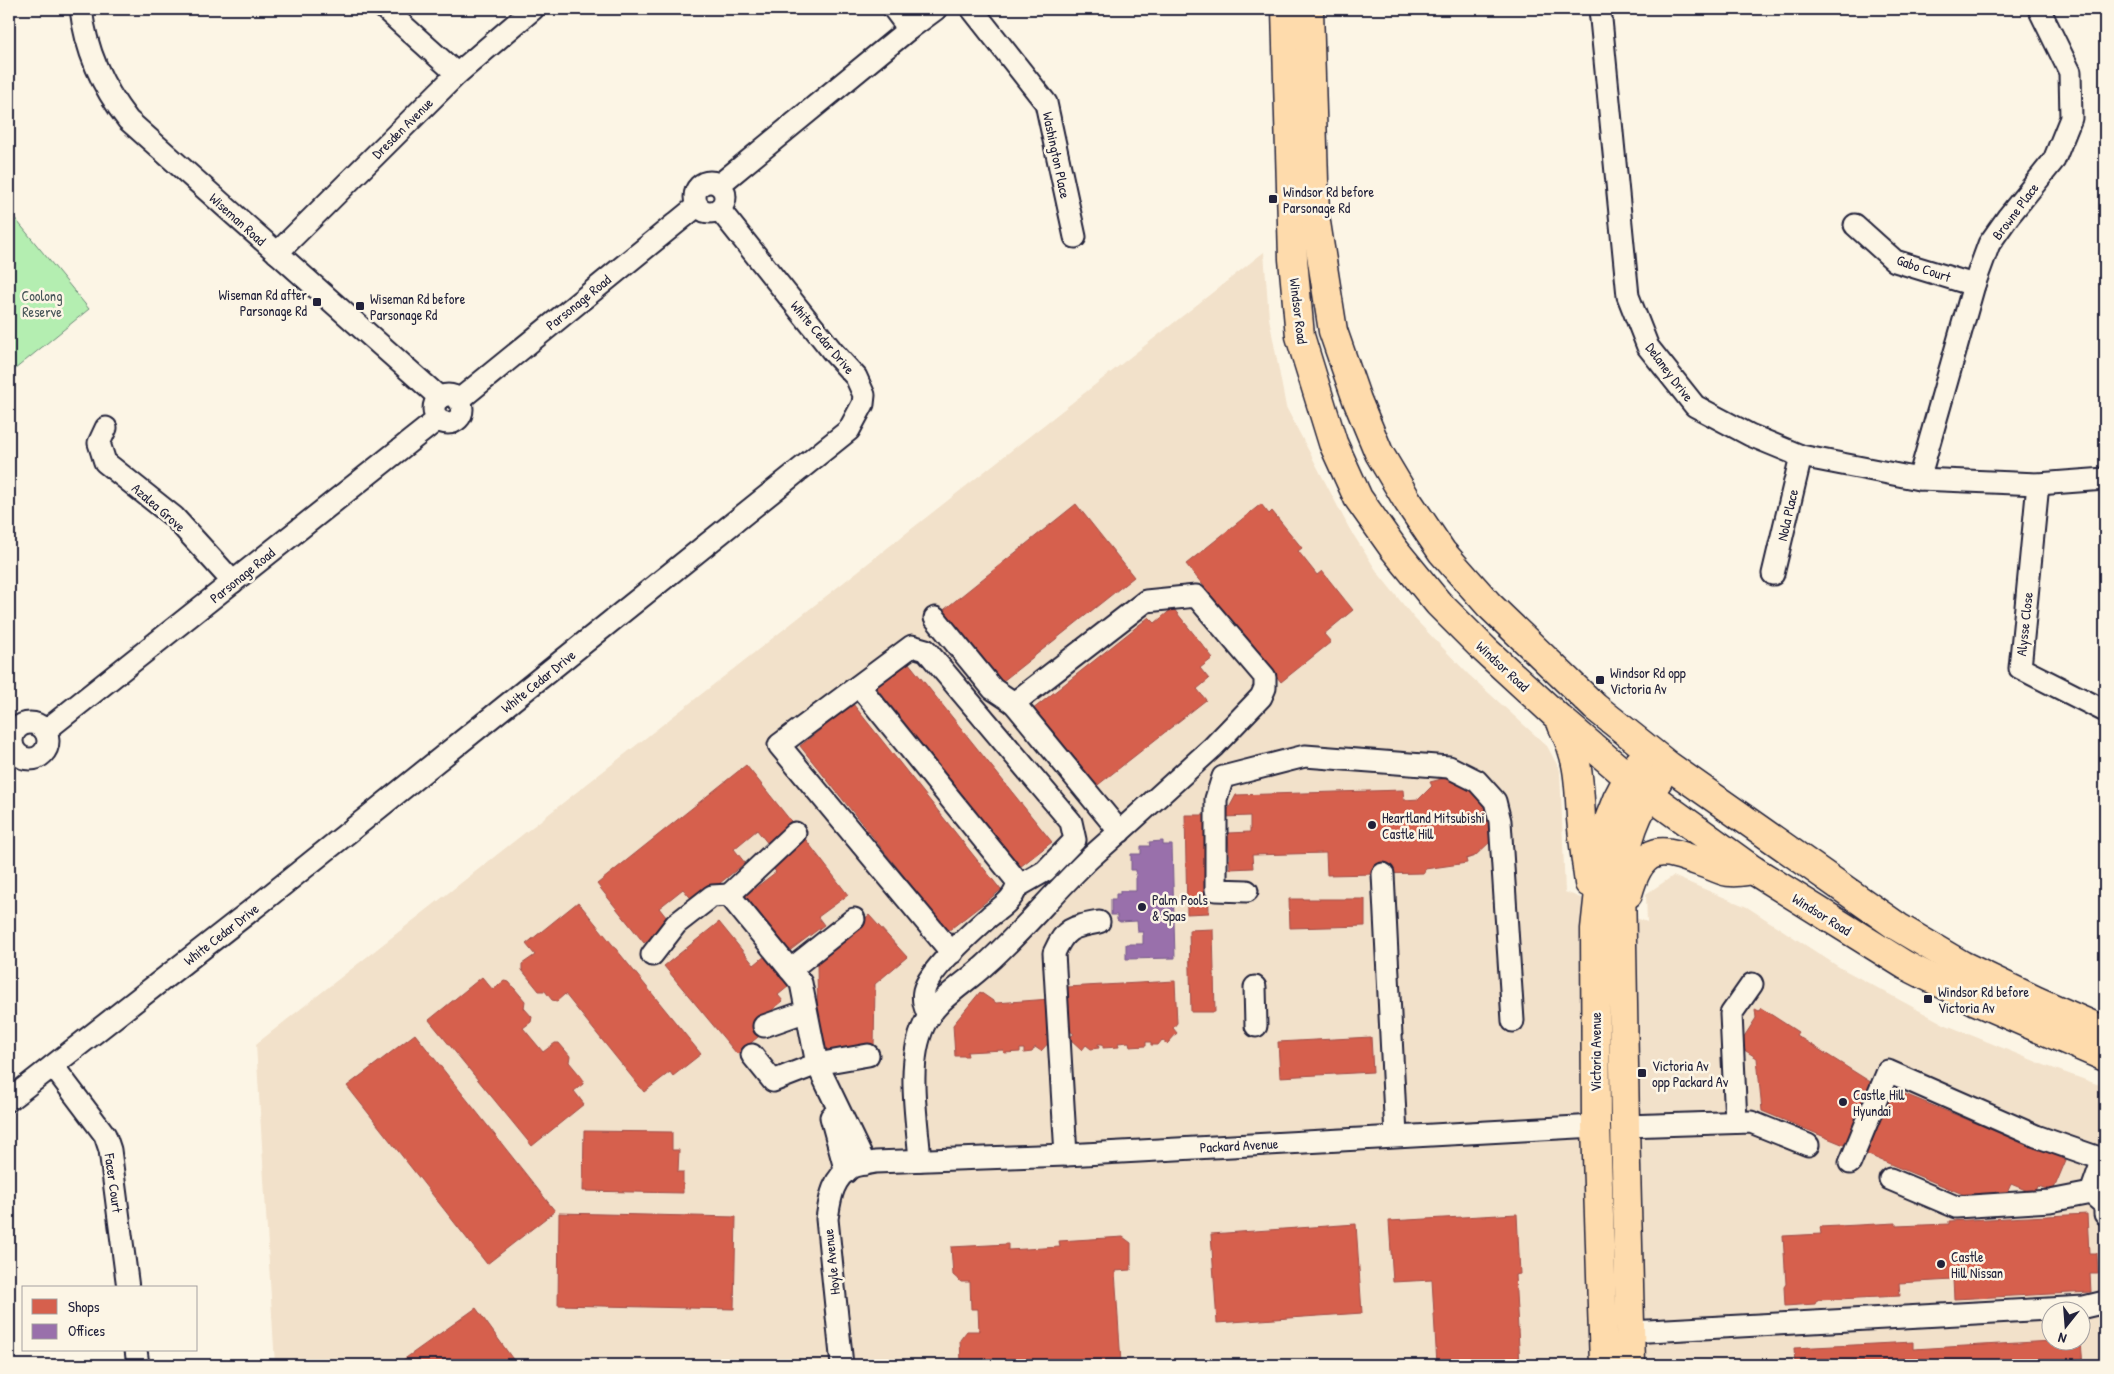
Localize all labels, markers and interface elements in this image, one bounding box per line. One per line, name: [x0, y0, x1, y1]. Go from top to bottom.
street label: Dresden Avenue: [367, 93, 437, 163]
street label: Washington Place: [1038, 110, 1076, 201]
street label: Browne Place: [1987, 178, 2043, 243]
place label: Windsor Rd before Parsonage Rd: [1283, 182, 1375, 218]
street label: Wiseman Road: [206, 188, 271, 250]
marker: Windsor Rd before Parsonage Rd: [1267, 193, 1279, 205]
street label: Gabo Court: [1894, 250, 1954, 286]
street label: Parsonage Road: [542, 270, 615, 335]
street label: Windsor Road: [1286, 277, 1313, 346]
place label: Wiseman Rd after Parsonage Rd: [218, 285, 308, 321]
park label: Coolong Reserve: [22, 286, 62, 321]
place label: Wiseman Rd before Parsonage Rd: [370, 289, 466, 325]
marker: Wiseman Rd after Parsonage Rd: [311, 296, 323, 308]
street label: White Cedar Drive: [787, 296, 860, 378]
marker: Wiseman Rd before Parsonage Rd: [354, 300, 366, 312]
street label: Delaney Drive: [1641, 339, 1699, 406]
street label: Azalea Grove: [128, 478, 190, 536]
street label: Nola Place: [1772, 487, 1802, 543]
street label: Parsonage Road: [206, 543, 279, 608]
street label: Alysse Close: [2011, 591, 2038, 657]
street label: Windsor Road: [1472, 636, 1534, 696]
street label: White Cedar Drive: [497, 645, 579, 717]
place label: Windsor Rd opp Victoria Av: [1610, 663, 1686, 698]
marker: Windsor Rd opp Victoria Av: [1594, 674, 1606, 686]
place label: Heartland Mitsubishi Castle Hill: [1382, 808, 1485, 843]
marker: Heartland Mitsubishi Castle Hill: [1366, 819, 1378, 831]
street label: Windsor Road: [1789, 888, 1856, 940]
place label: Palm Pools & Spas: [1152, 890, 1208, 926]
street label: White Cedar Drive: [180, 898, 263, 969]
marker: Palm Pools & Spas: [1136, 901, 1148, 913]
place label: Windsor Rd before Victoria Av: [1938, 982, 2030, 1017]
marker: Windsor Rd before Victoria Av: [1922, 993, 1934, 1005]
street label: Victoria Avenue: [1586, 1012, 1605, 1092]
place label: Victoria Av opp Packard Av: [1652, 1056, 1729, 1092]
marker: Victoria Av opp Packard Av: [1636, 1067, 1648, 1079]
place label: Castle Hill Hyundai: [1853, 1085, 1906, 1121]
marker: Castle Hill Hyundai: [1837, 1096, 1849, 1108]
street label: Packard Avenue: [1199, 1133, 1279, 1157]
street label: Facer Court: [100, 1151, 128, 1214]
street label: Hoyle Avenue: [818, 1228, 845, 1296]
place label: Castle Hill Nissan: [1951, 1247, 2003, 1282]
marker: Castle Hill Nissan: [1935, 1258, 1947, 1270]
legend: [22, 1286, 198, 1352]
text: Shops: [68, 1296, 100, 1317]
north arrow: [2042, 1302, 2092, 1352]
text: Offices: [68, 1320, 105, 1341]
text: N: [2055, 1329, 2068, 1349]

